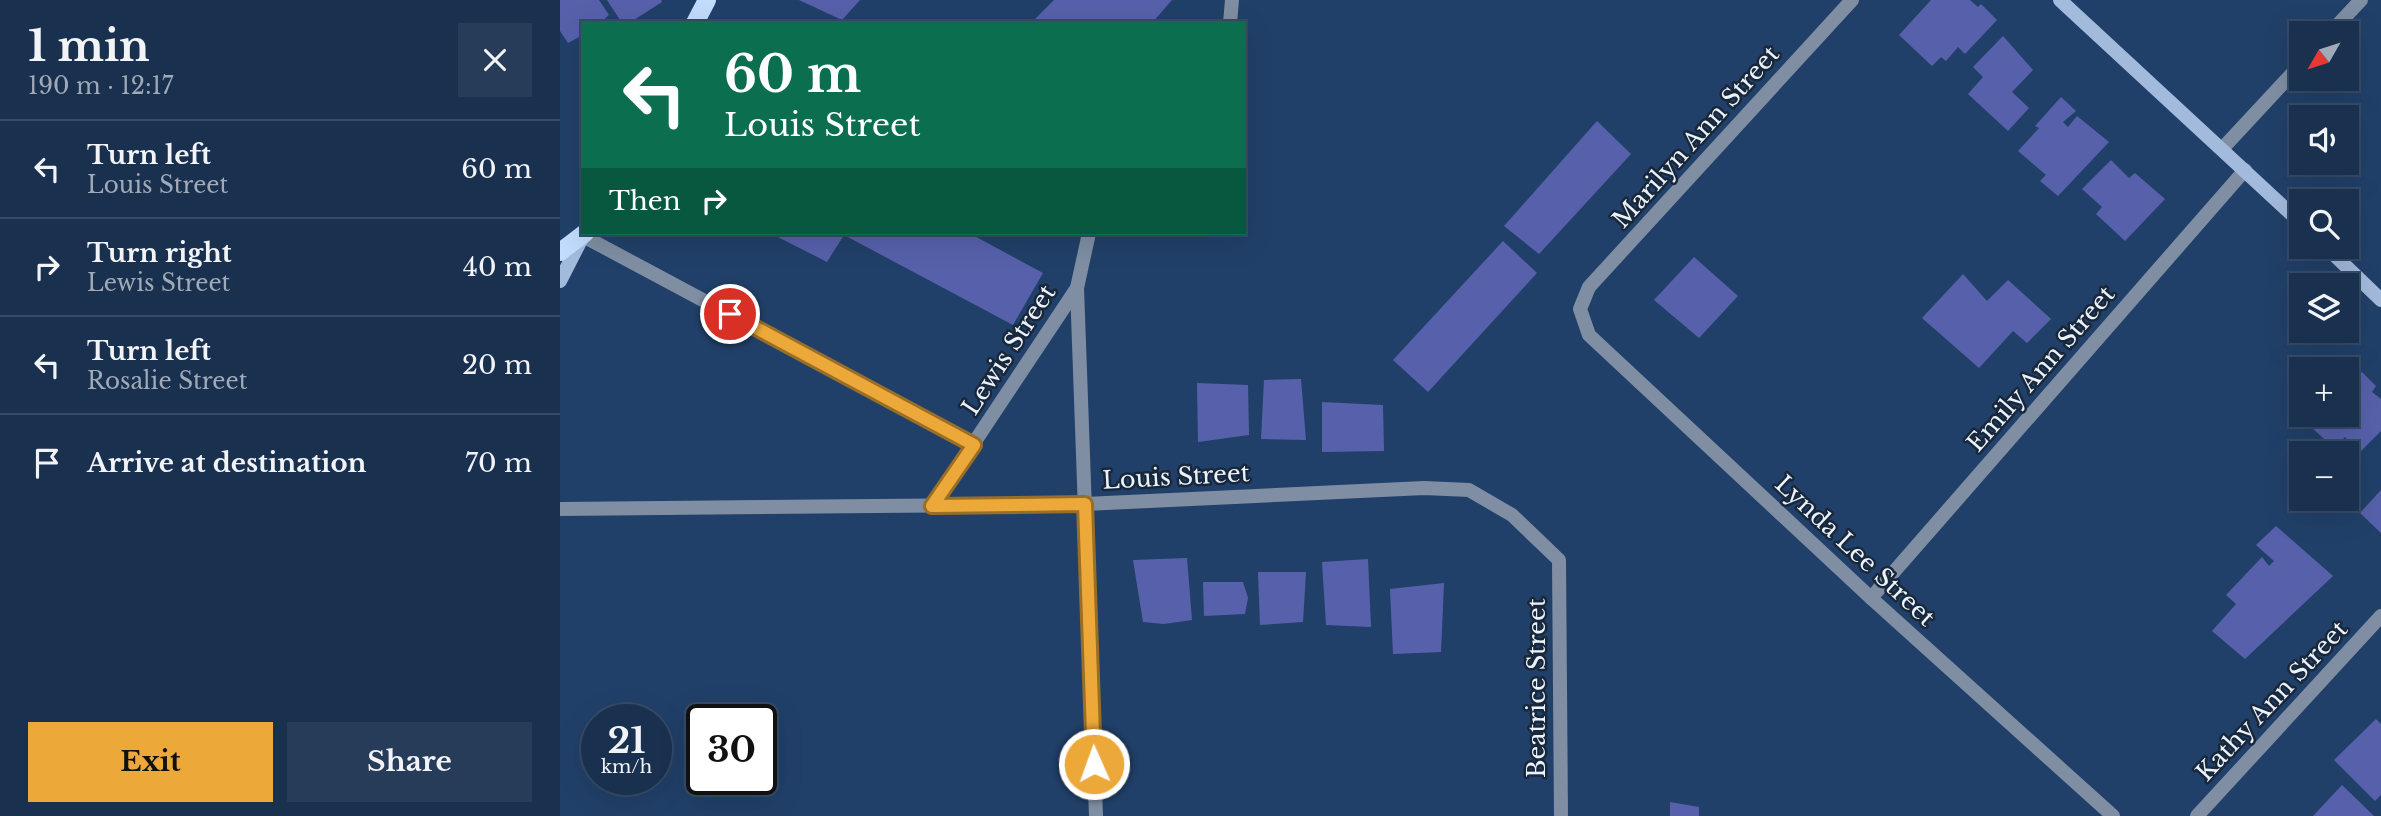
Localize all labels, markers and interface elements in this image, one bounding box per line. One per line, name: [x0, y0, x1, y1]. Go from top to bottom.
text: 1 min: [28, 20, 150, 72]
north arrow: [2289, 21, 2359, 91]
map controls: [2289, 21, 2359, 511]
button: close: [458, 23, 532, 97]
street label: Marilyn Ann Street: [1606, 40, 1785, 234]
text: 60 m: [724, 44, 861, 105]
icon: left: [609, 49, 700, 140]
text: 190 m · 12:17: [28, 72, 173, 100]
text: Louis Street: [724, 105, 921, 145]
button: sound: [2289, 105, 2359, 175]
text: Turn left: [87, 139, 211, 171]
icon: left: [28, 150, 66, 188]
text: 60 m: [461, 153, 532, 185]
text: Louis Street: [87, 171, 228, 199]
icon: right: [695, 182, 733, 220]
text: Then: [609, 185, 681, 217]
button: search: [2289, 189, 2359, 259]
text: Turn right: [87, 237, 232, 269]
icon: right: [28, 248, 66, 286]
text: 40 m: [463, 251, 532, 283]
text: Lewis Street: [87, 269, 230, 297]
button: layers: [2289, 273, 2359, 343]
street label: Lewis Street: [956, 279, 1061, 420]
street label: Emily Ann Street: [1961, 280, 2121, 458]
pin: [700, 284, 760, 344]
icon: arrive: [711, 295, 749, 333]
text: Turn left: [87, 335, 211, 367]
icon: left: [28, 346, 66, 384]
text: 20 m: [462, 349, 532, 381]
button: +: [2289, 357, 2359, 427]
text: Rosalie Street: [87, 367, 247, 395]
button: −: [2289, 441, 2359, 511]
icon: arrive: [28, 444, 66, 482]
text: Arrive at destination: [87, 447, 367, 479]
text: 70 m: [465, 447, 532, 479]
street label: Louis Street: [1102, 458, 1250, 495]
street label: Lynda Lee Street: [1770, 469, 1941, 632]
street label: Beatrice Street: [1522, 598, 1551, 778]
street label: Kathy Ann Street: [2190, 615, 2353, 787]
speed limit sign: 30: [686, 704, 777, 795]
text: 21: [607, 719, 646, 762]
button: Exit: [28, 722, 273, 802]
button: Share: [287, 722, 532, 802]
position arrow: [1057, 727, 1131, 801]
text: km/h: [601, 756, 652, 778]

